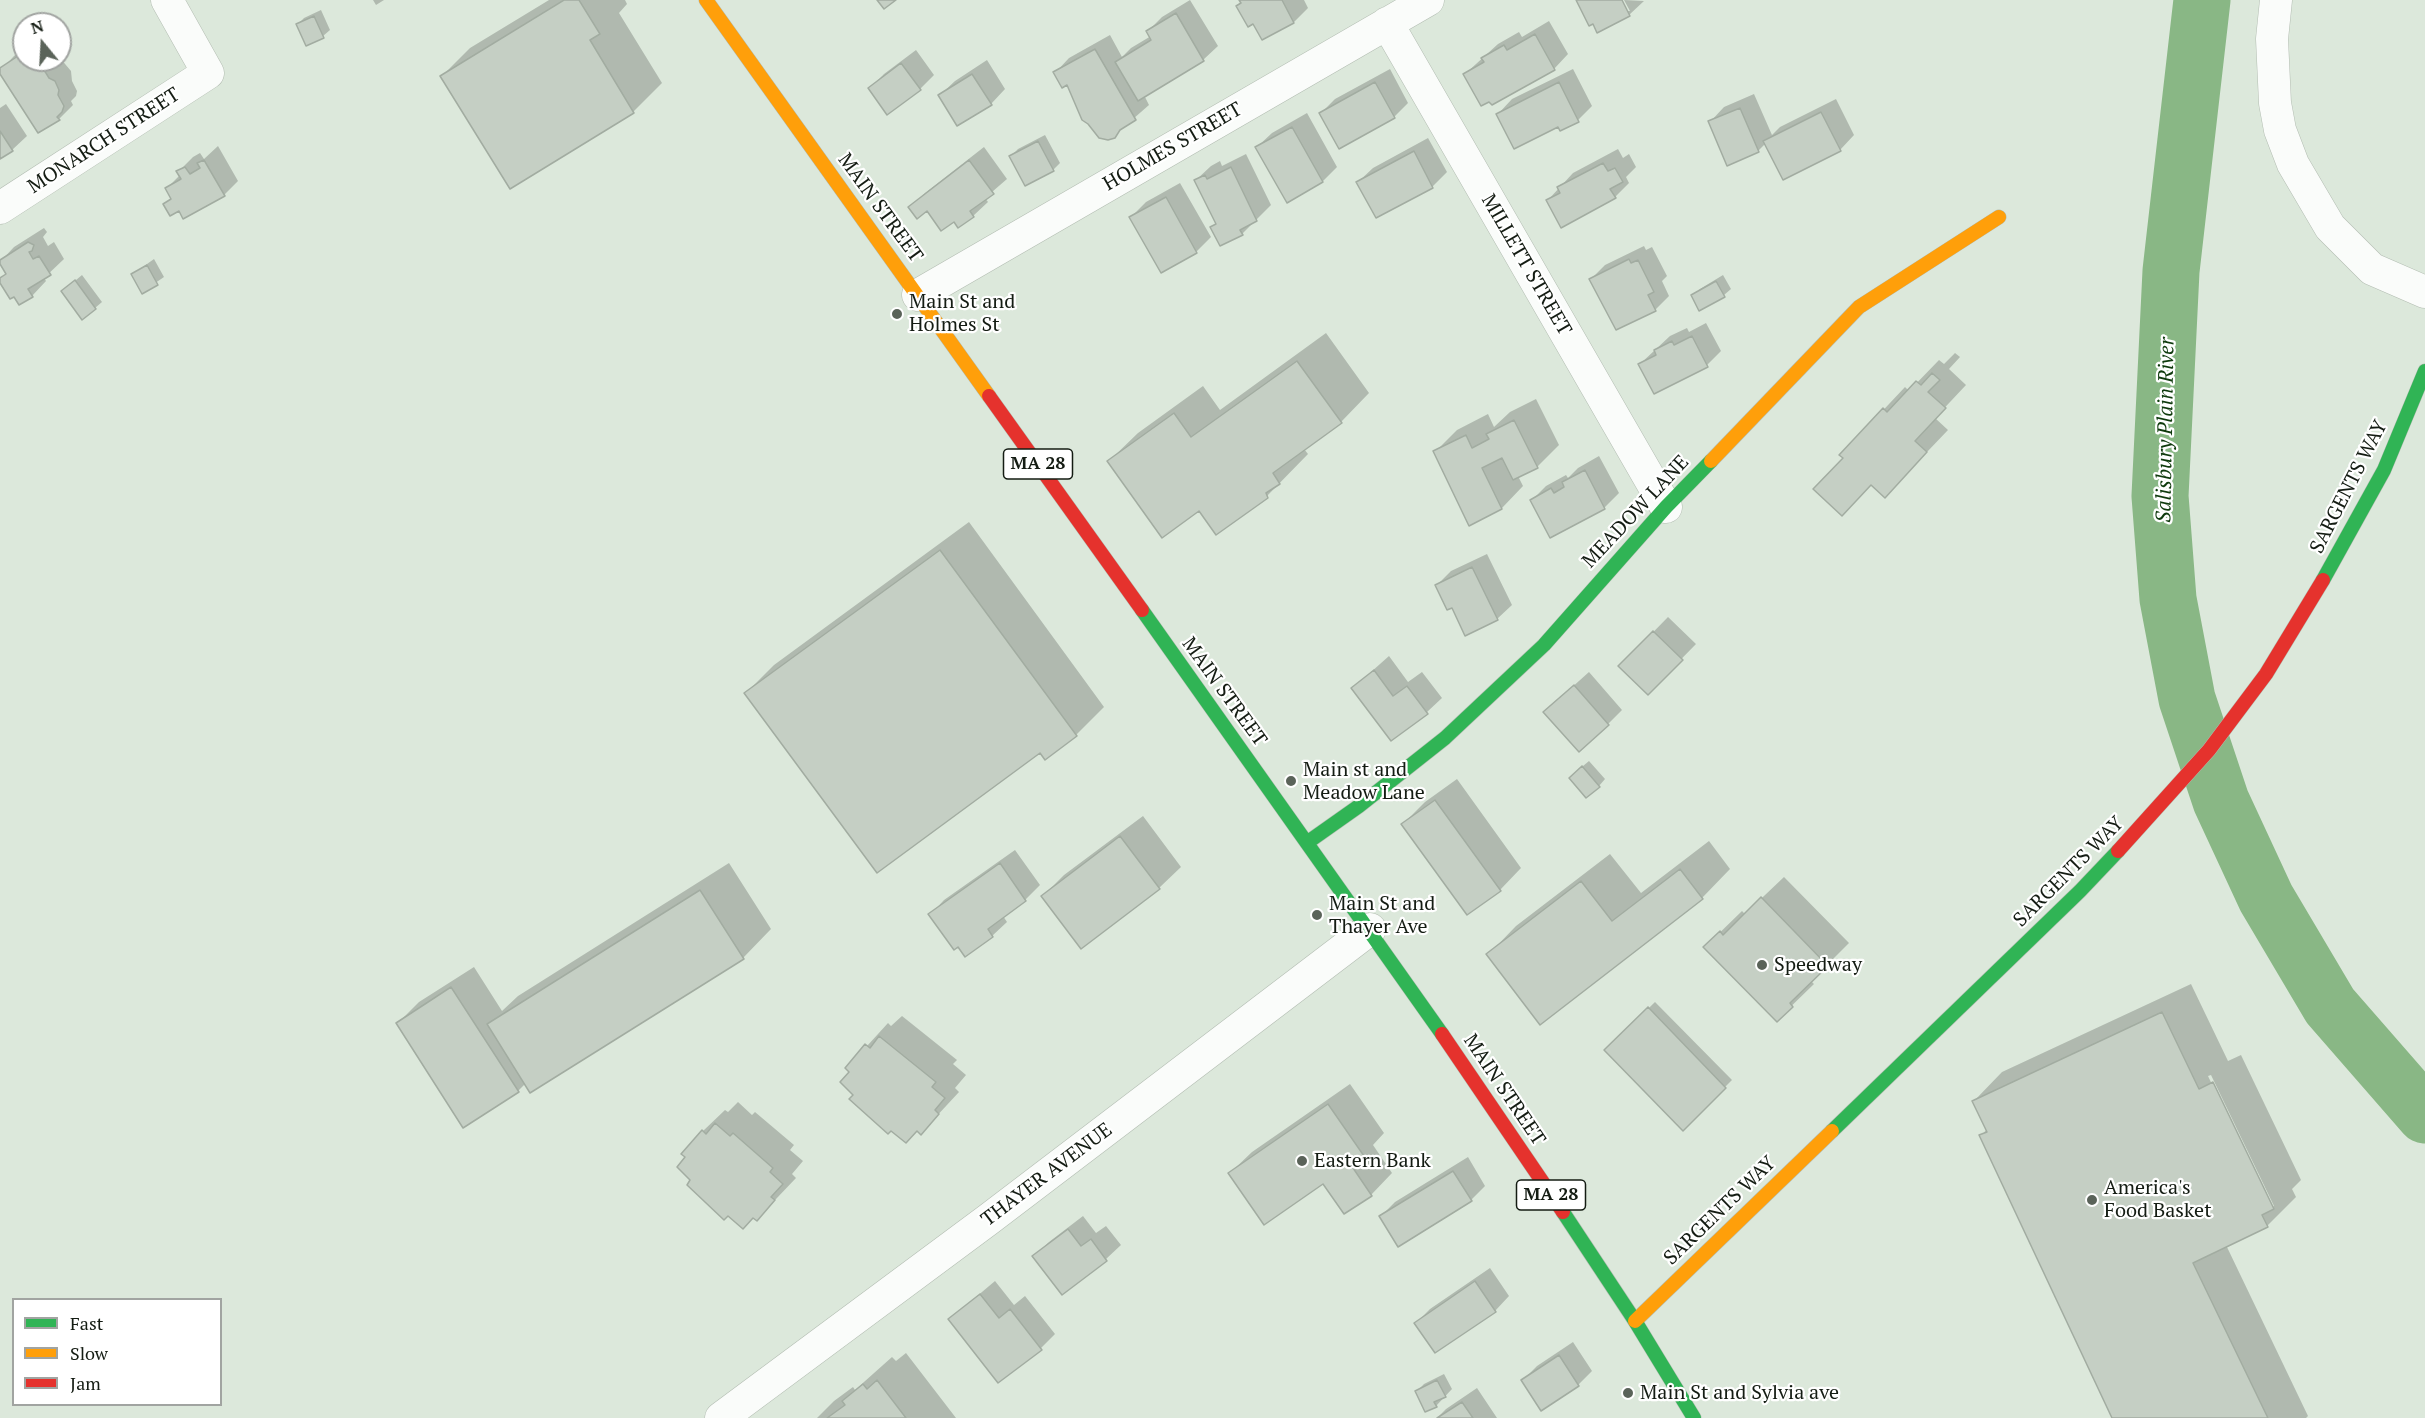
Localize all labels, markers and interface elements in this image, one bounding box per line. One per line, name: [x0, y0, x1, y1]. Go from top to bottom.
north arrow: [12, 12, 72, 72]
text: N: [28, 14, 46, 39]
street label: MONARCH STREET: [24, 83, 184, 199]
street label: HOLMES STREET: [1099, 98, 1247, 196]
street label: MAIN STREET: [832, 149, 928, 267]
street label: MILLETT STREET: [1476, 190, 1576, 340]
place label: Main St and Holmes St: [909, 290, 1015, 337]
marker: Main St and Holmes St: [890, 307, 904, 321]
water label: Salisbury Plain River: [2152, 337, 2180, 523]
street label: SARGENTS WAY: [2305, 416, 2393, 558]
road number: MA 28: [1004, 449, 1072, 479]
street label: MEADOW LANE: [1578, 451, 1694, 573]
street label: MAIN STREET: [1176, 633, 1272, 751]
place label: Main st and Meadow Lane: [1303, 758, 1425, 805]
marker: Main st and Meadow Lane: [1284, 774, 1298, 788]
street label: SARGENTS WAY: [2009, 812, 2129, 932]
place label: Main St and Thayer Ave: [1329, 892, 1435, 939]
marker: Main St and Thayer Ave: [1310, 908, 1324, 922]
place label: Speedway: [1774, 953, 1862, 977]
marker: Speedway: [1755, 958, 1769, 972]
street label: MAIN STREET: [1458, 1030, 1550, 1150]
street label: THAYER AVENUE: [977, 1118, 1117, 1232]
place label: Eastern Bank: [1314, 1149, 1431, 1173]
street label: SARGENTS WAY: [1659, 1152, 1781, 1270]
marker: Eastern Bank: [1295, 1154, 1309, 1168]
place label: America's Food Basket: [2104, 1176, 2212, 1223]
road number: MA 28: [1516, 1180, 1586, 1210]
marker: America's Food Basket: [2085, 1193, 2099, 1207]
legend: [12, 1298, 222, 1406]
text: Fast: [70, 1311, 103, 1335]
text: Slow: [70, 1341, 108, 1365]
text: Jam: [70, 1371, 101, 1395]
place label: Main St and Sylvia ave: [1640, 1381, 1839, 1405]
marker: Main St and Sylvia ave: [1621, 1386, 1635, 1400]

